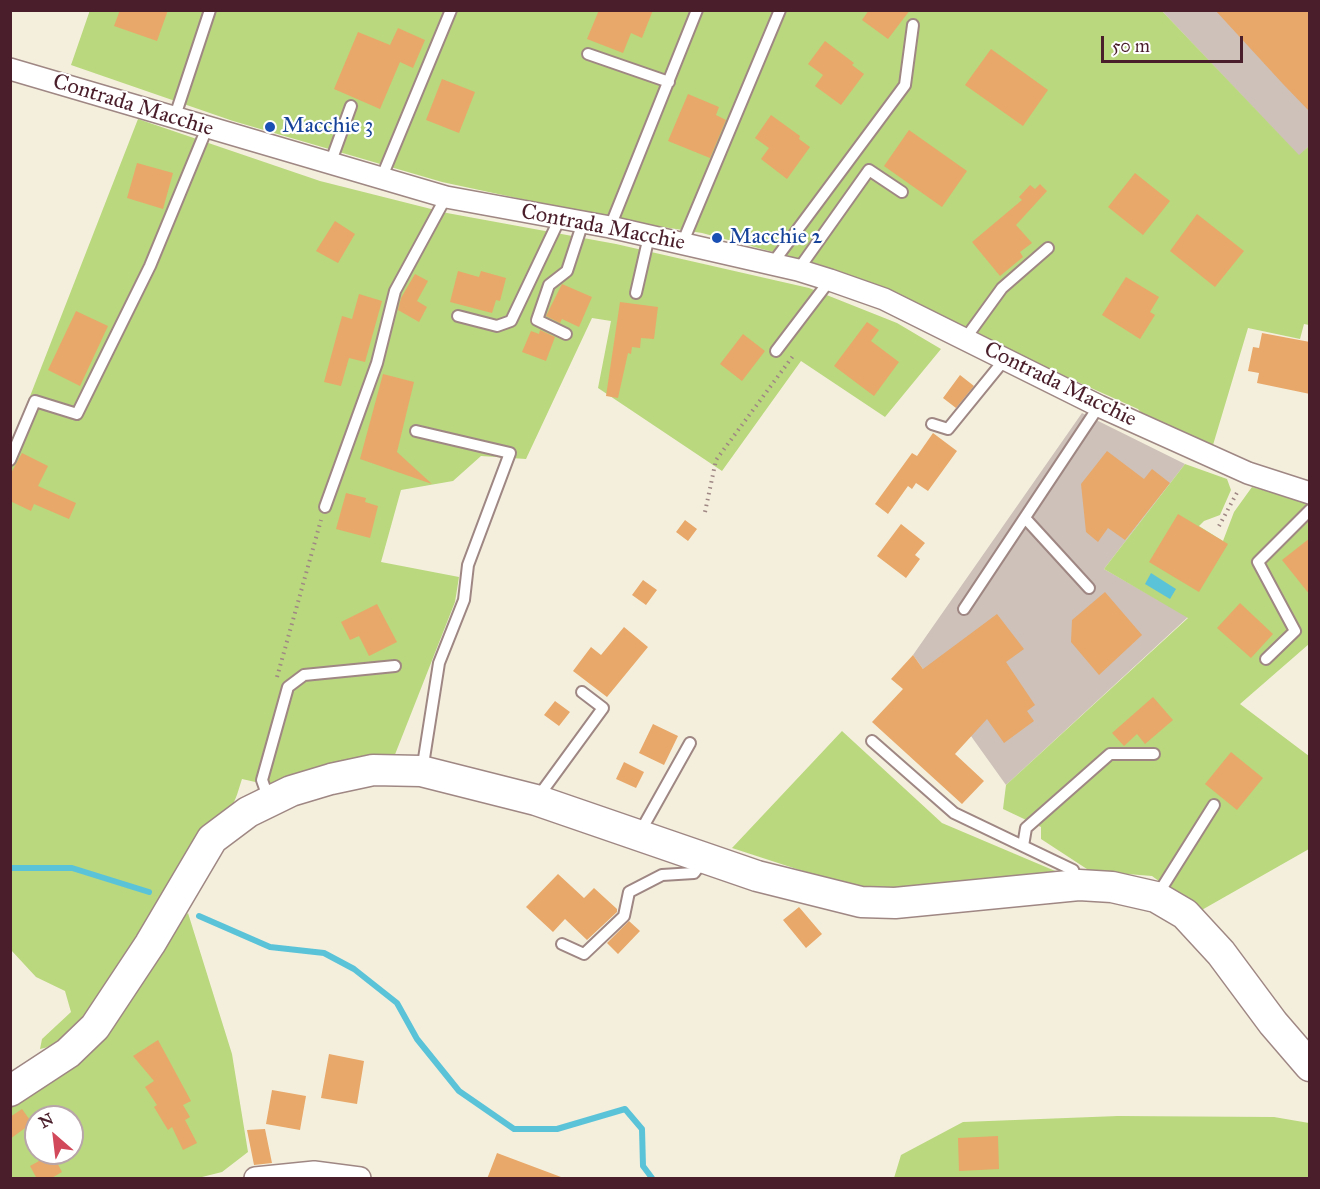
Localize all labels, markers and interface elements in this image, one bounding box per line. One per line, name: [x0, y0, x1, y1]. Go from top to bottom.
scale bar: [1104, 24, 1246, 62]
text: 50 m: [1112, 35, 1150, 57]
street label: Contrada Macchie: [50, 69, 216, 143]
place label: Macchie 3: [282, 114, 373, 140]
marker: Macchie 3: [263, 120, 277, 134]
street label: Contrada Macchie: [519, 199, 687, 257]
place label: Macchie 2: [729, 225, 822, 251]
marker: Macchie 2: [710, 231, 724, 245]
street label: Contrada Macchie: [979, 337, 1141, 433]
north arrow: [24, 1105, 84, 1165]
text: N: [36, 1109, 57, 1132]

